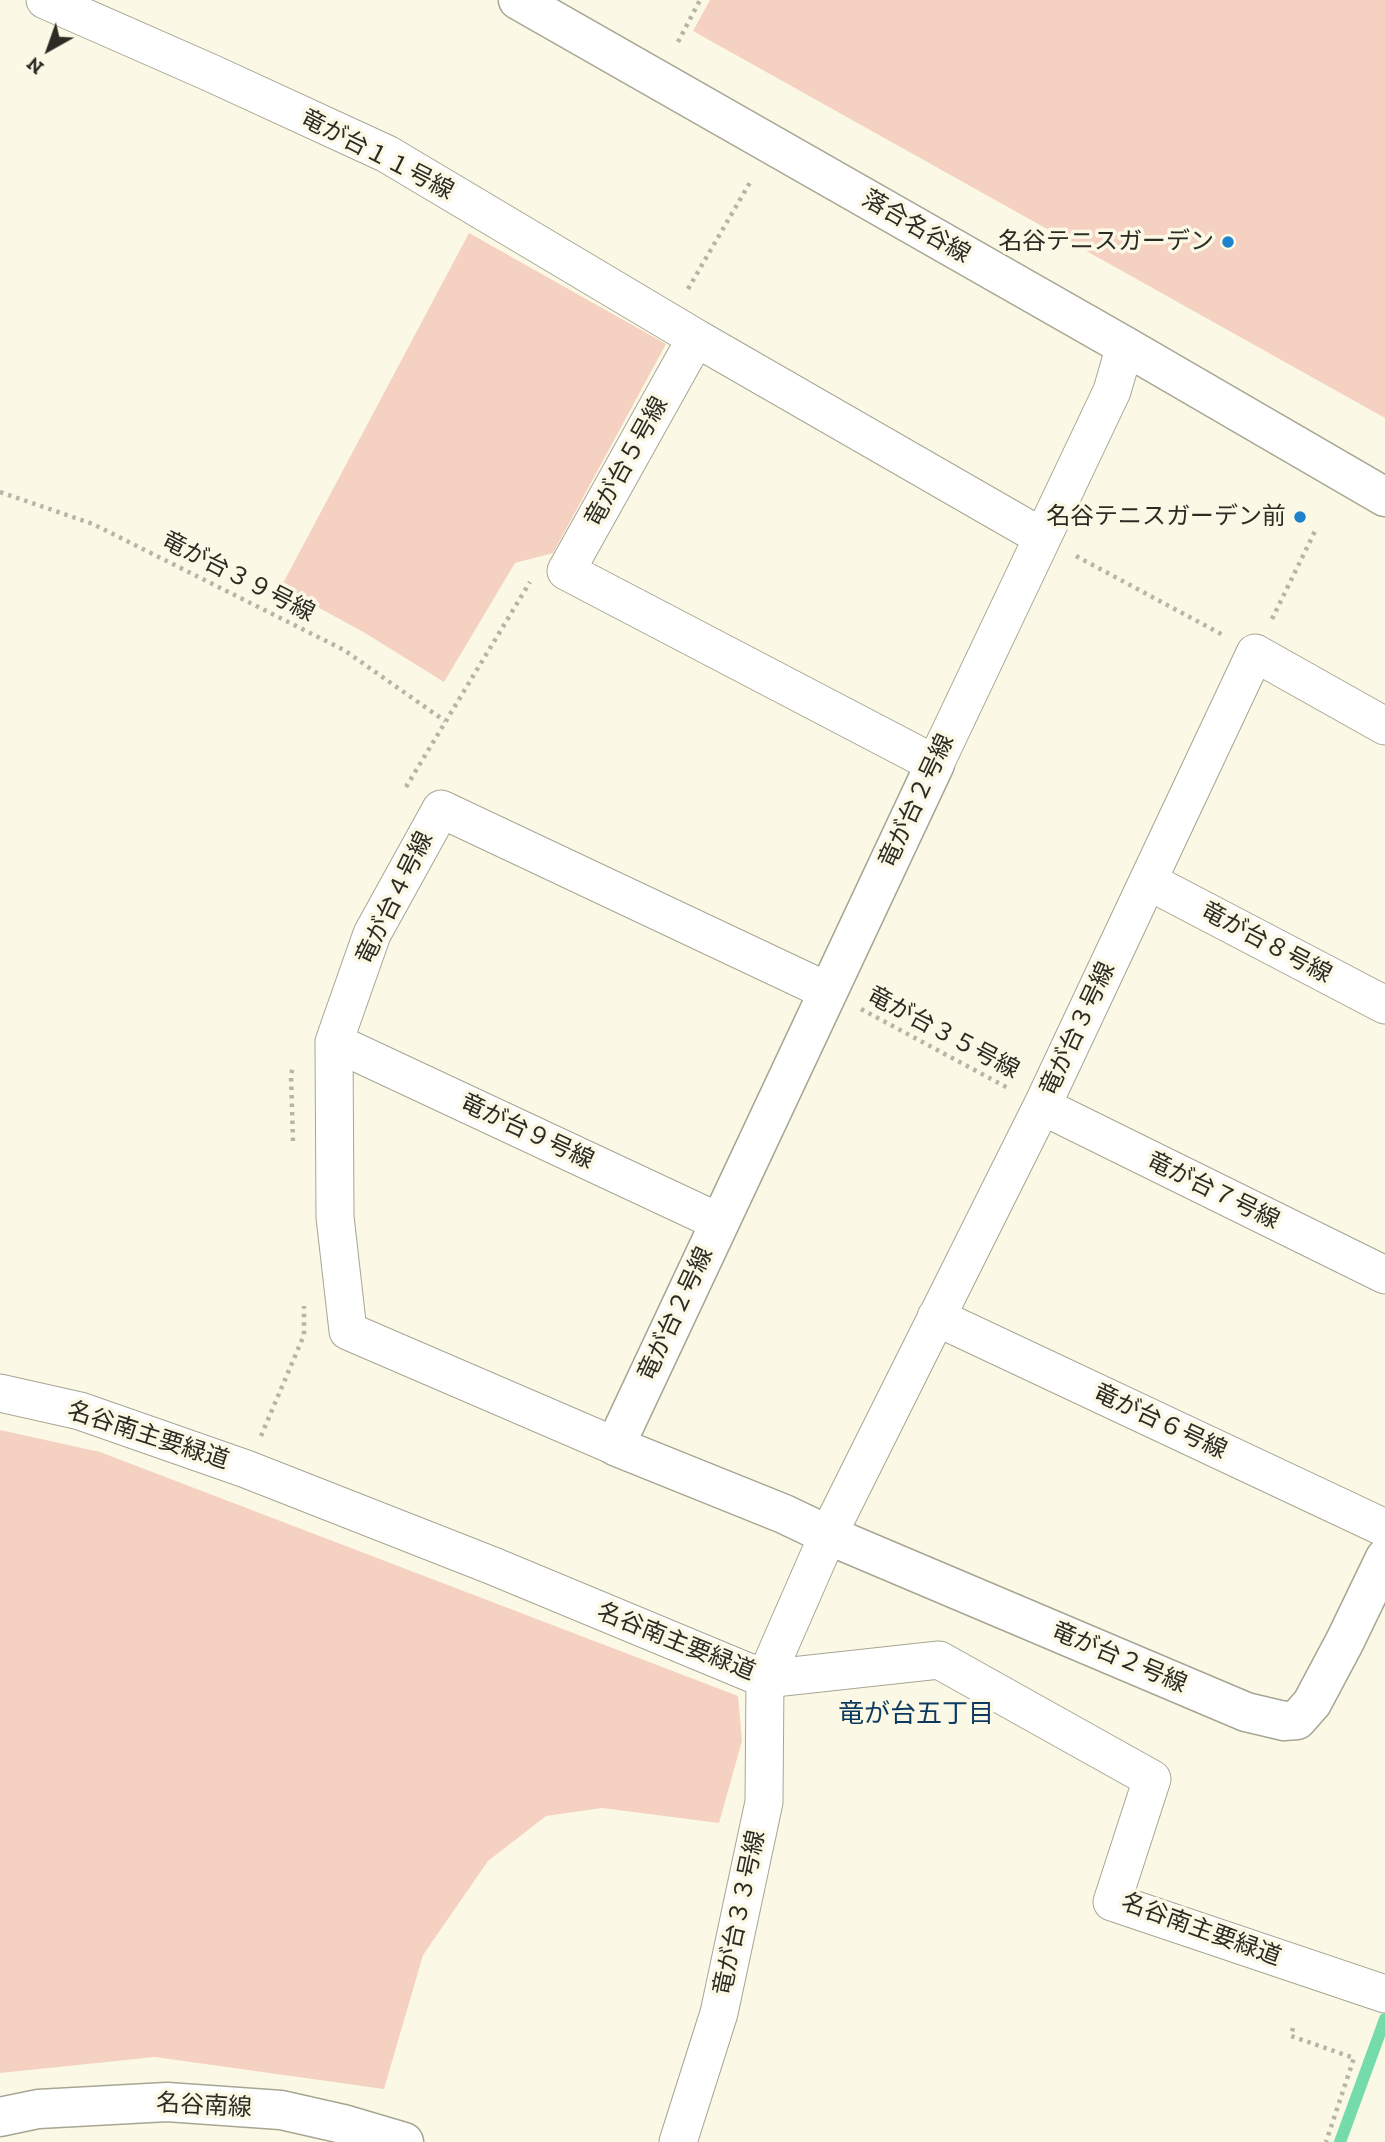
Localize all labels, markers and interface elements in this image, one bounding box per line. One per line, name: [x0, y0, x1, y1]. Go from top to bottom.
north arrow: [14, 14, 84, 84]
text: N: [22, 52, 48, 79]
street label: 竜が台１１号線: [296, 104, 458, 206]
street label: 落合名谷線: [857, 185, 975, 269]
place label: 名谷テニスガーデン: [998, 228, 1214, 256]
marker: 名谷テニスガーデン: [1220, 234, 1236, 250]
street label: 竜が台５号線: [579, 392, 675, 532]
place label: 名谷テニスガーデン前: [1046, 503, 1286, 531]
marker: 名谷テニスガーデン前: [1292, 509, 1308, 525]
street label: 竜が台３９号線: [157, 526, 319, 628]
street label: 竜が台２号線: [874, 730, 960, 872]
street label: 竜が台４号線: [350, 827, 440, 969]
street label: 竜が台８号線: [1196, 896, 1336, 990]
street label: 竜が台３号線: [1035, 958, 1121, 1100]
street label: 竜が台３５号線: [862, 981, 1024, 1085]
street label: 竜が台９号線: [456, 1089, 598, 1175]
street label: 竜が台７号線: [1142, 1146, 1284, 1236]
street label: 竜が台２号線: [633, 1243, 719, 1385]
street label: 竜が台６号線: [1089, 1379, 1231, 1465]
street label: 名谷南主要緑道: [64, 1396, 232, 1476]
street label: 名谷南主要緑道: [593, 1597, 759, 1687]
street label: 竜が台２号線: [1047, 1617, 1191, 1699]
district label: 竜が台五丁目: [838, 1699, 994, 1731]
street label: 竜が台３３号線: [708, 1828, 772, 1998]
street label: 名谷南主要緑道: [1117, 1888, 1285, 1972]
street label: 名谷南線: [155, 2089, 253, 2123]

